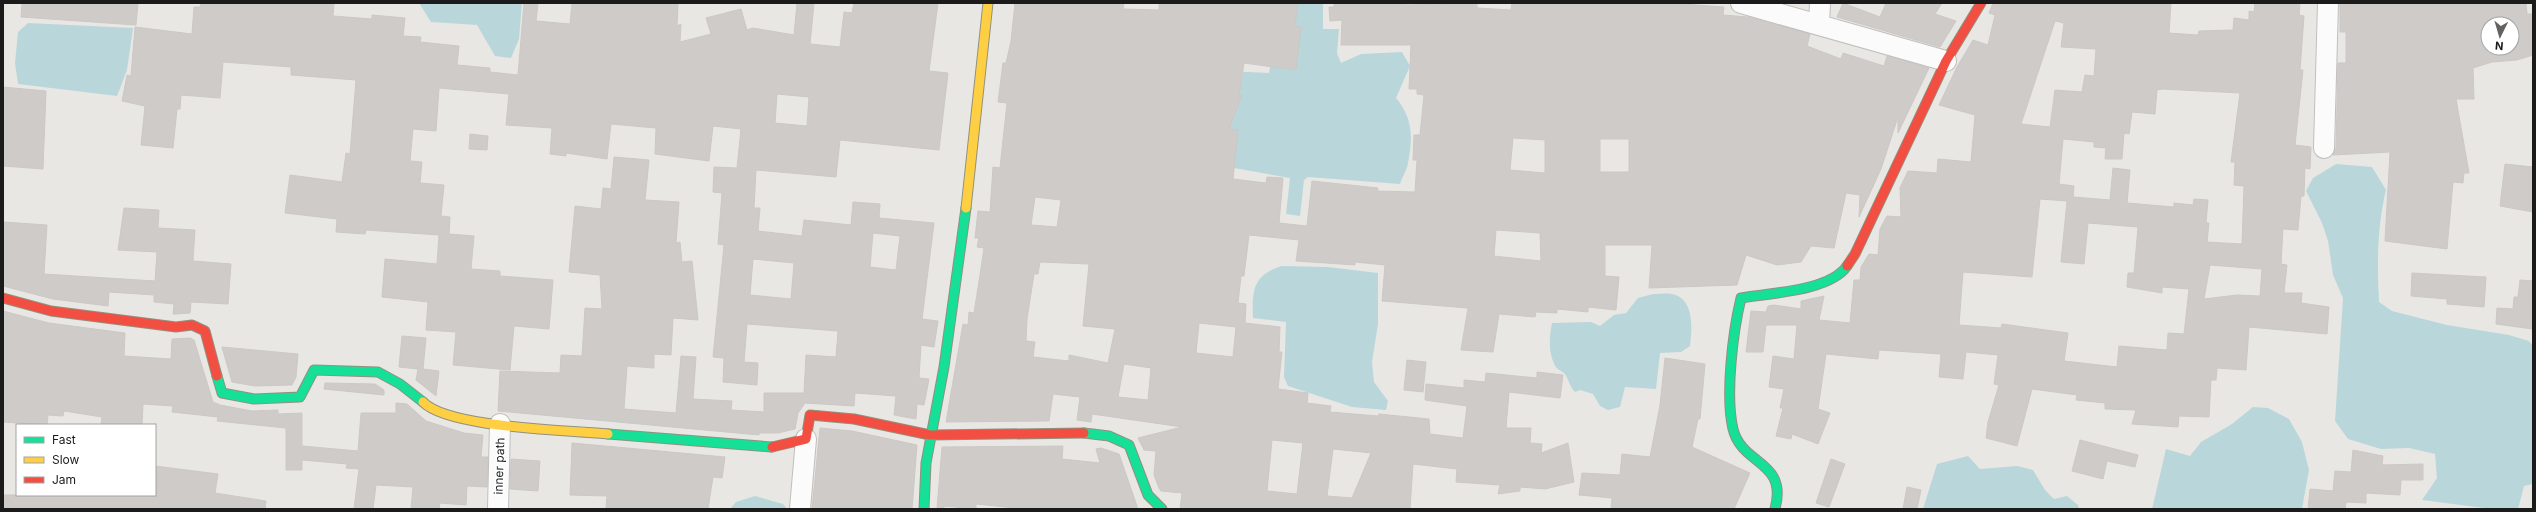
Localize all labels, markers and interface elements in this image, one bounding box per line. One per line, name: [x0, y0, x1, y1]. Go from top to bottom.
north arrow: [2480, 16, 2520, 56]
text: N: [2494, 39, 2504, 53]
legend: [16, 424, 156, 496]
text: Fast: [52, 432, 76, 447]
street label: inner path: [491, 437, 507, 495]
text: Slow: [52, 452, 80, 467]
text: Jam: [52, 472, 76, 487]

